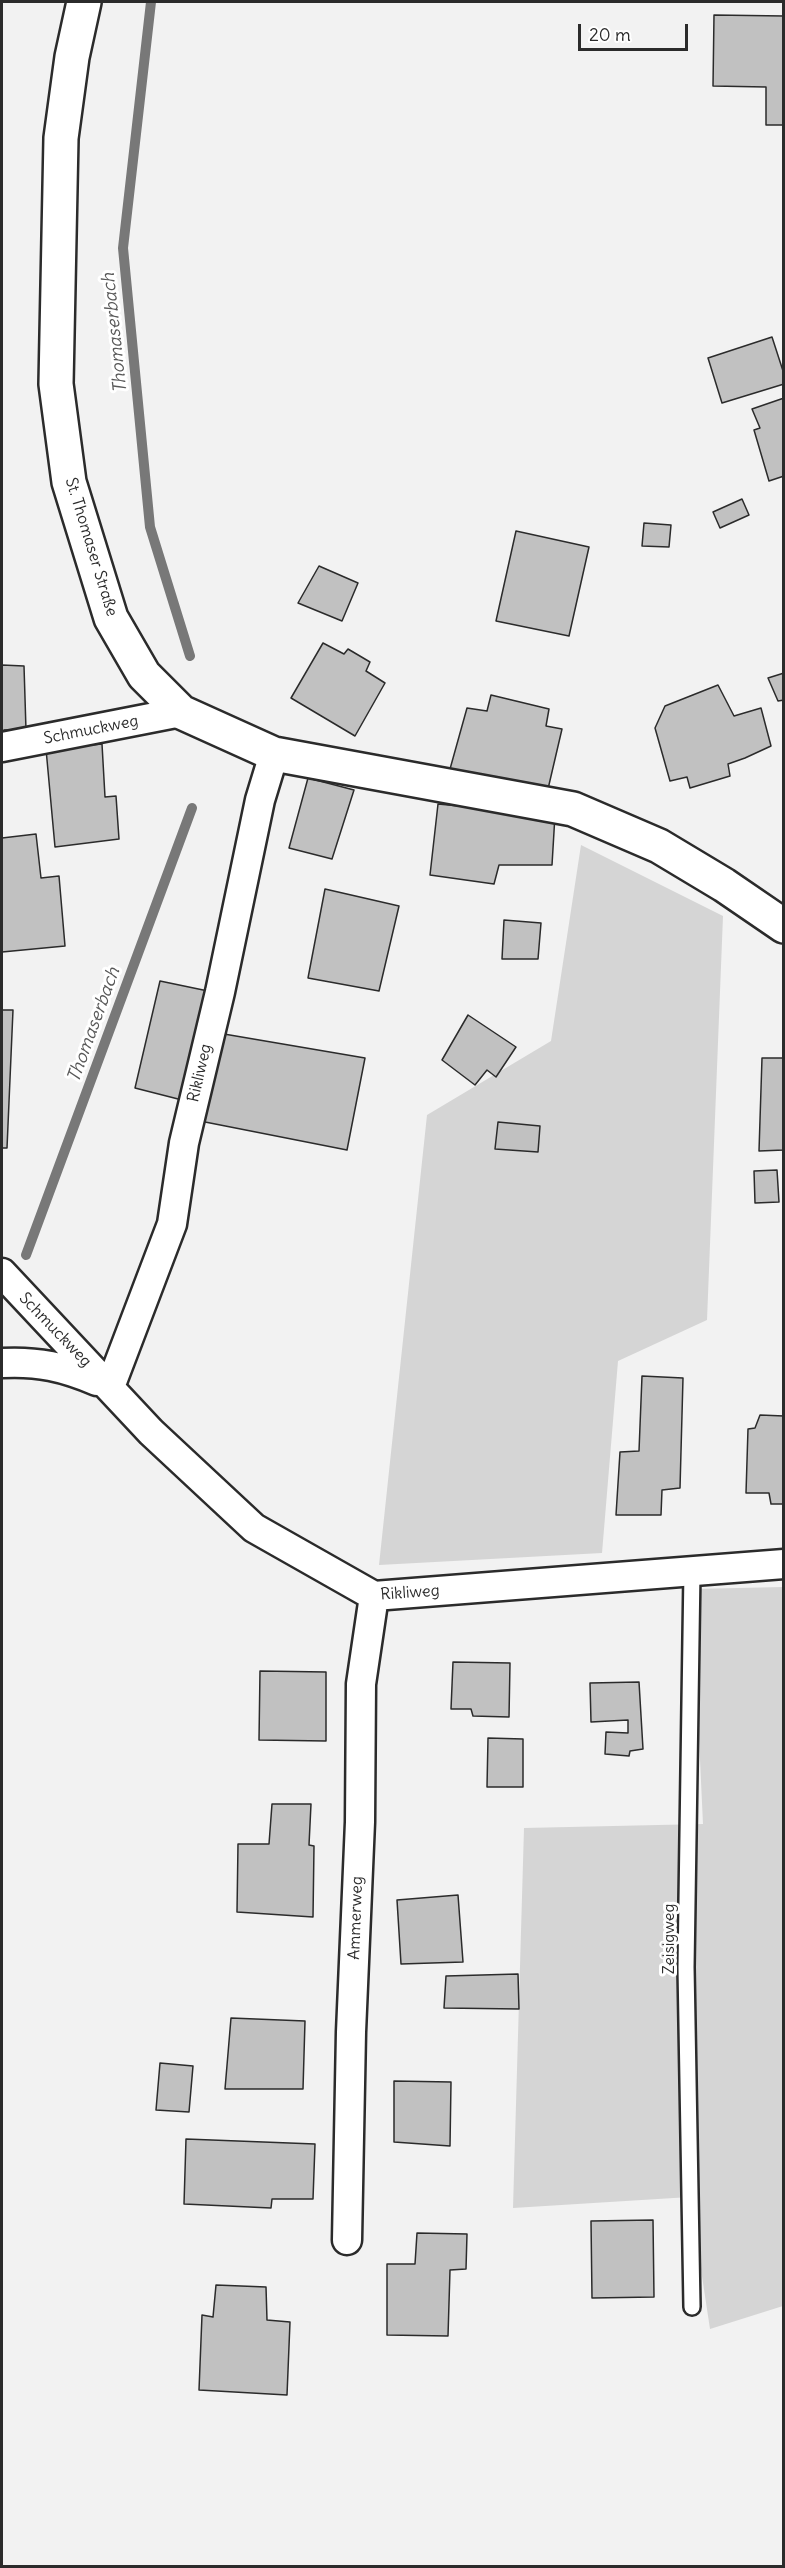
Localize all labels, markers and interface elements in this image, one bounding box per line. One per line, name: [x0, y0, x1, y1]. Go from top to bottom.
scale bar: [581, 12, 690, 50]
text: 20 m: [589, 23, 631, 46]
water label: Thomaserbach: [98, 272, 132, 394]
street label: St. Thomaser Straße: [61, 475, 121, 619]
street label: Schmuckweg: [42, 711, 140, 749]
water label: Thomaserbach: [63, 965, 125, 1085]
street label: Rikliweg: [184, 1042, 216, 1104]
street label: Schmuckweg: [15, 1289, 95, 1371]
street label: Rikliweg: [380, 1581, 440, 1605]
street label: Ammerweg: [345, 1876, 367, 1960]
street label: Zeisigweg: [659, 1904, 679, 1974]

